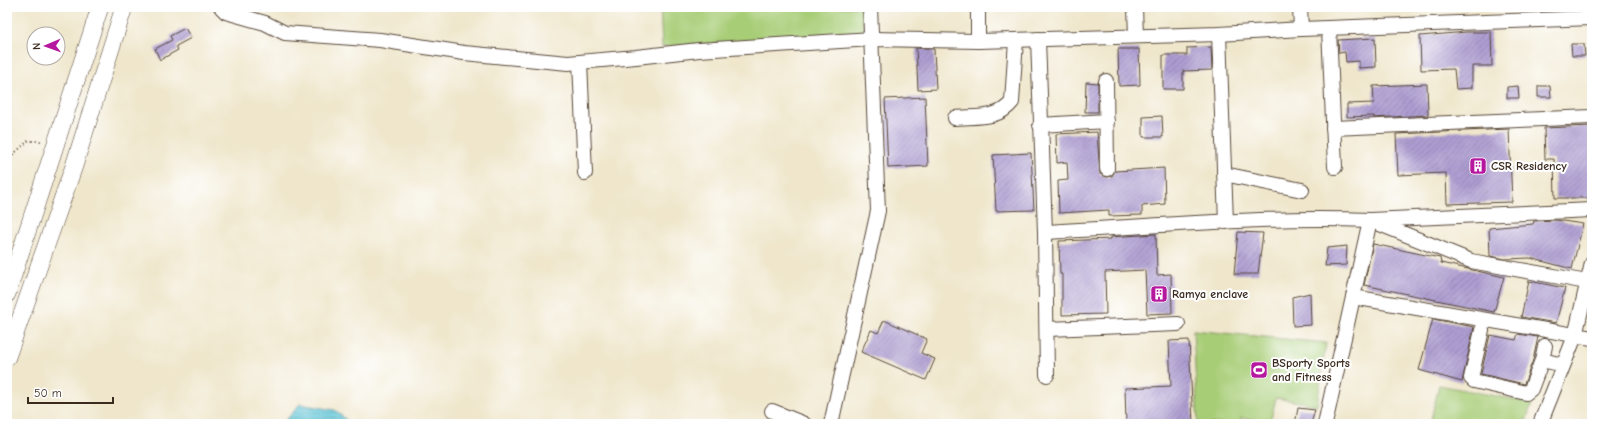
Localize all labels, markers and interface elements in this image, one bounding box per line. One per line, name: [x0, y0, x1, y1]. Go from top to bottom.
north arrow: [26, 26, 66, 66]
text: N: [30, 43, 43, 50]
building icon: CSR Residency: [1468, 156, 1488, 176]
place label: CSR Residency: [1491, 159, 1567, 173]
building icon: Ramya enclave: [1149, 284, 1169, 304]
place label: Ramya enclave: [1172, 287, 1248, 301]
place label: BSporty Sports and Fitness: [1272, 356, 1350, 384]
sports icon: BSporty Sports and Fitness: [1249, 360, 1269, 380]
scale bar: [28, 379, 113, 405]
text: 50 m: [34, 386, 62, 400]

